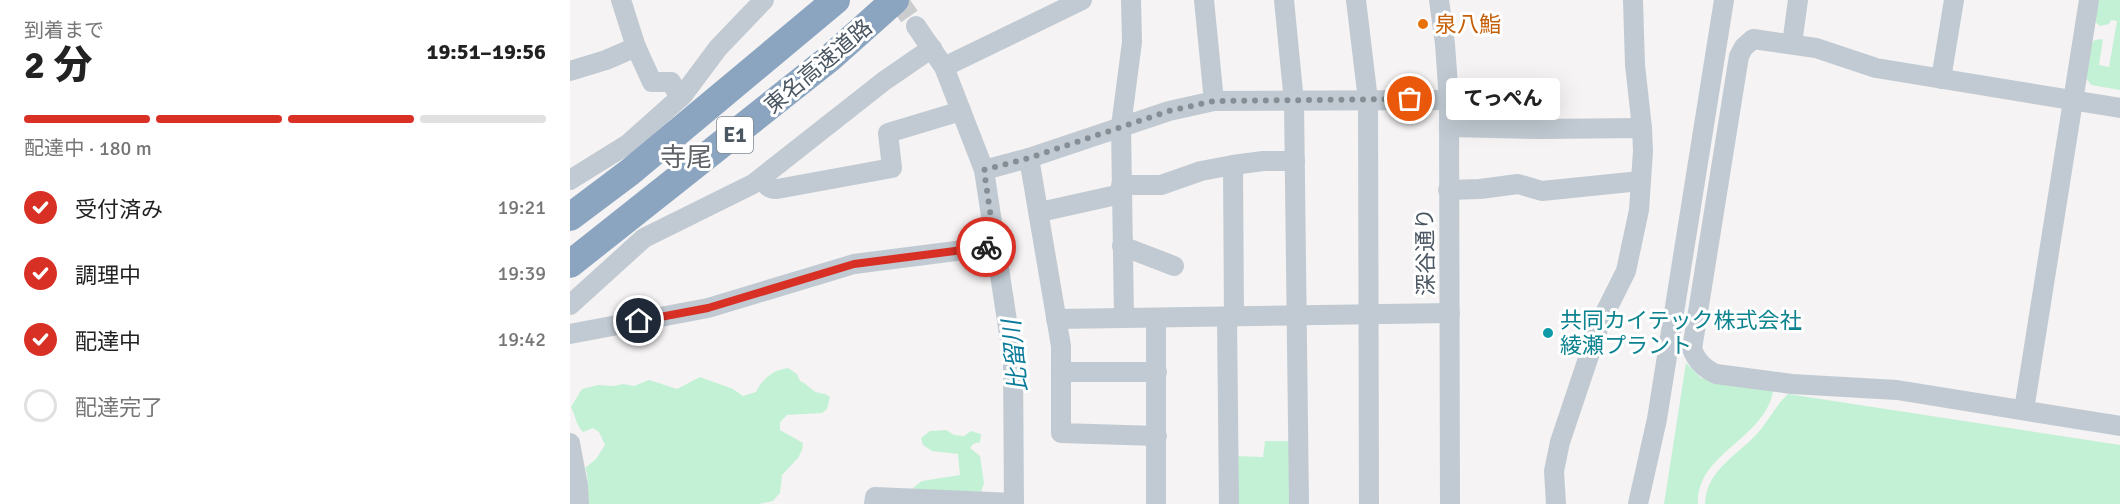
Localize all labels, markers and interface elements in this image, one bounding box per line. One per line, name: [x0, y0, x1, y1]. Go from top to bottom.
place label: 泉八鮨: [1435, 11, 1501, 38]
street label: 東名高速道路: [759, 14, 878, 119]
marker: 泉八鮨: [1416, 17, 1430, 31]
text: 到着まで: [24, 18, 104, 43]
text: 19:51–19:56: [427, 38, 546, 65]
text: 2 分: [24, 41, 93, 89]
pin: [1384, 73, 1435, 124]
callout: てっぺん: [1446, 78, 1560, 120]
icon: bag: [1393, 82, 1426, 115]
text: てっぺん: [1464, 86, 1542, 111]
road number: E1: [717, 117, 753, 153]
text: 配達中 · 180 m: [24, 136, 152, 161]
district label: 寺尾: [660, 142, 712, 174]
icon: check: [24, 191, 57, 224]
text: 19:21: [497, 195, 546, 220]
text: 受付済み: [75, 196, 163, 223]
street label: 深谷通り: [1411, 208, 1440, 296]
courier: [956, 217, 1016, 277]
icon: bike: [970, 231, 1003, 264]
icon: check: [24, 257, 57, 290]
text: 19:39: [497, 261, 546, 286]
text: 調理中: [75, 262, 141, 289]
pin: [613, 295, 664, 346]
icon: home: [622, 304, 655, 337]
place label: 共同カイテック株式会社 綾瀬プラント: [1560, 307, 1802, 359]
water label: 比留川: [996, 316, 1034, 393]
icon: check: [24, 323, 57, 356]
marker: 共同カイテック株式会社 綾瀬プラント: [1541, 326, 1555, 340]
text: 19:42: [497, 327, 546, 352]
text: 配達中: [75, 328, 141, 355]
text: 配達完了: [75, 394, 163, 421]

